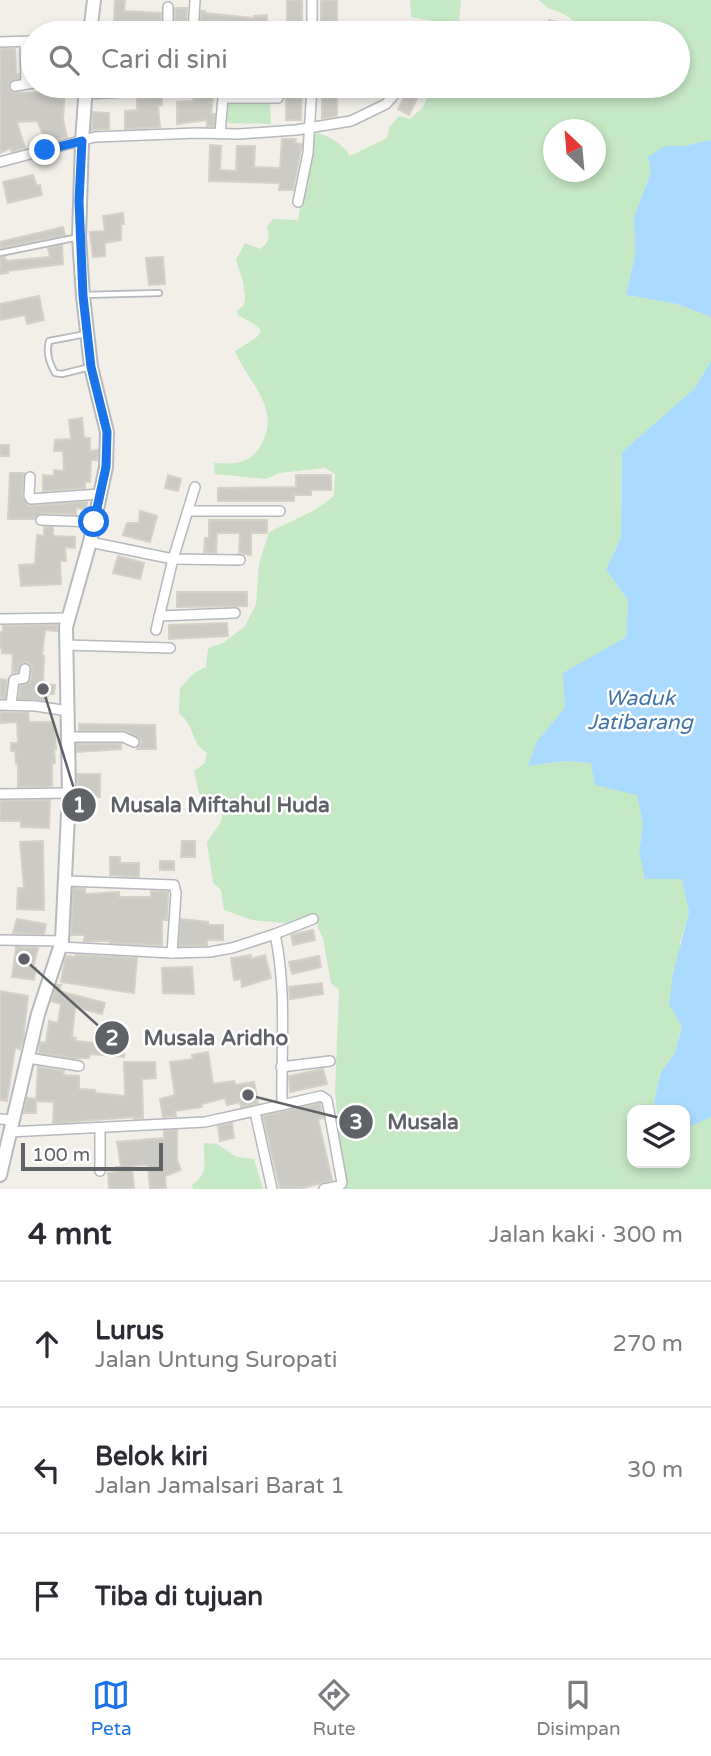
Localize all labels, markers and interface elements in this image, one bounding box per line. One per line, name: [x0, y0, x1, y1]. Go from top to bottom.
search box: [21, 21, 690, 98]
icon: search: [45, 41, 83, 79]
text: Cari di sini: [101, 44, 228, 75]
north arrow: [543, 119, 606, 182]
route end: [29, 134, 60, 165]
route start: [78, 506, 109, 537]
water label: Waduk Jatibarang: [587, 686, 695, 735]
callout: Musala Miftahul Huda: [62, 784, 344, 826]
text: 1: [72, 793, 86, 818]
text: Musala Miftahul Huda: [110, 793, 330, 818]
callout: Musala Aridho: [95, 1017, 303, 1059]
text: 2: [105, 1026, 119, 1051]
text: Musala Aridho: [144, 1026, 289, 1051]
callout: Musala: [338, 1101, 473, 1143]
map controls: [627, 1105, 690, 1168]
button: layers: [627, 1105, 690, 1168]
text: 3: [349, 1110, 363, 1135]
text: Musala: [387, 1110, 459, 1135]
scale bar: [21, 1140, 163, 1172]
text: 100 m: [32, 1144, 90, 1166]
text: 4 mnt: [28, 1216, 112, 1253]
text: Jalan kaki · 300 m: [489, 1221, 683, 1249]
text: Lurus: [95, 1315, 164, 1346]
icon: ahead: [28, 1325, 66, 1363]
text: 270 m: [613, 1330, 683, 1358]
text: Jalan Untung Suropati: [95, 1346, 337, 1374]
text: Belok kiri: [95, 1441, 208, 1472]
icon: left: [28, 1451, 66, 1489]
text: 30 m: [627, 1456, 683, 1484]
text: Jalan Jamalsari Barat 1: [95, 1472, 345, 1500]
icon: arrive: [28, 1577, 66, 1615]
text: Tiba di tujuan: [95, 1581, 263, 1612]
tab: Peta: [90, 1676, 132, 1740]
tab: Rute: [312, 1676, 355, 1740]
tab: Disimpan: [536, 1676, 621, 1740]

